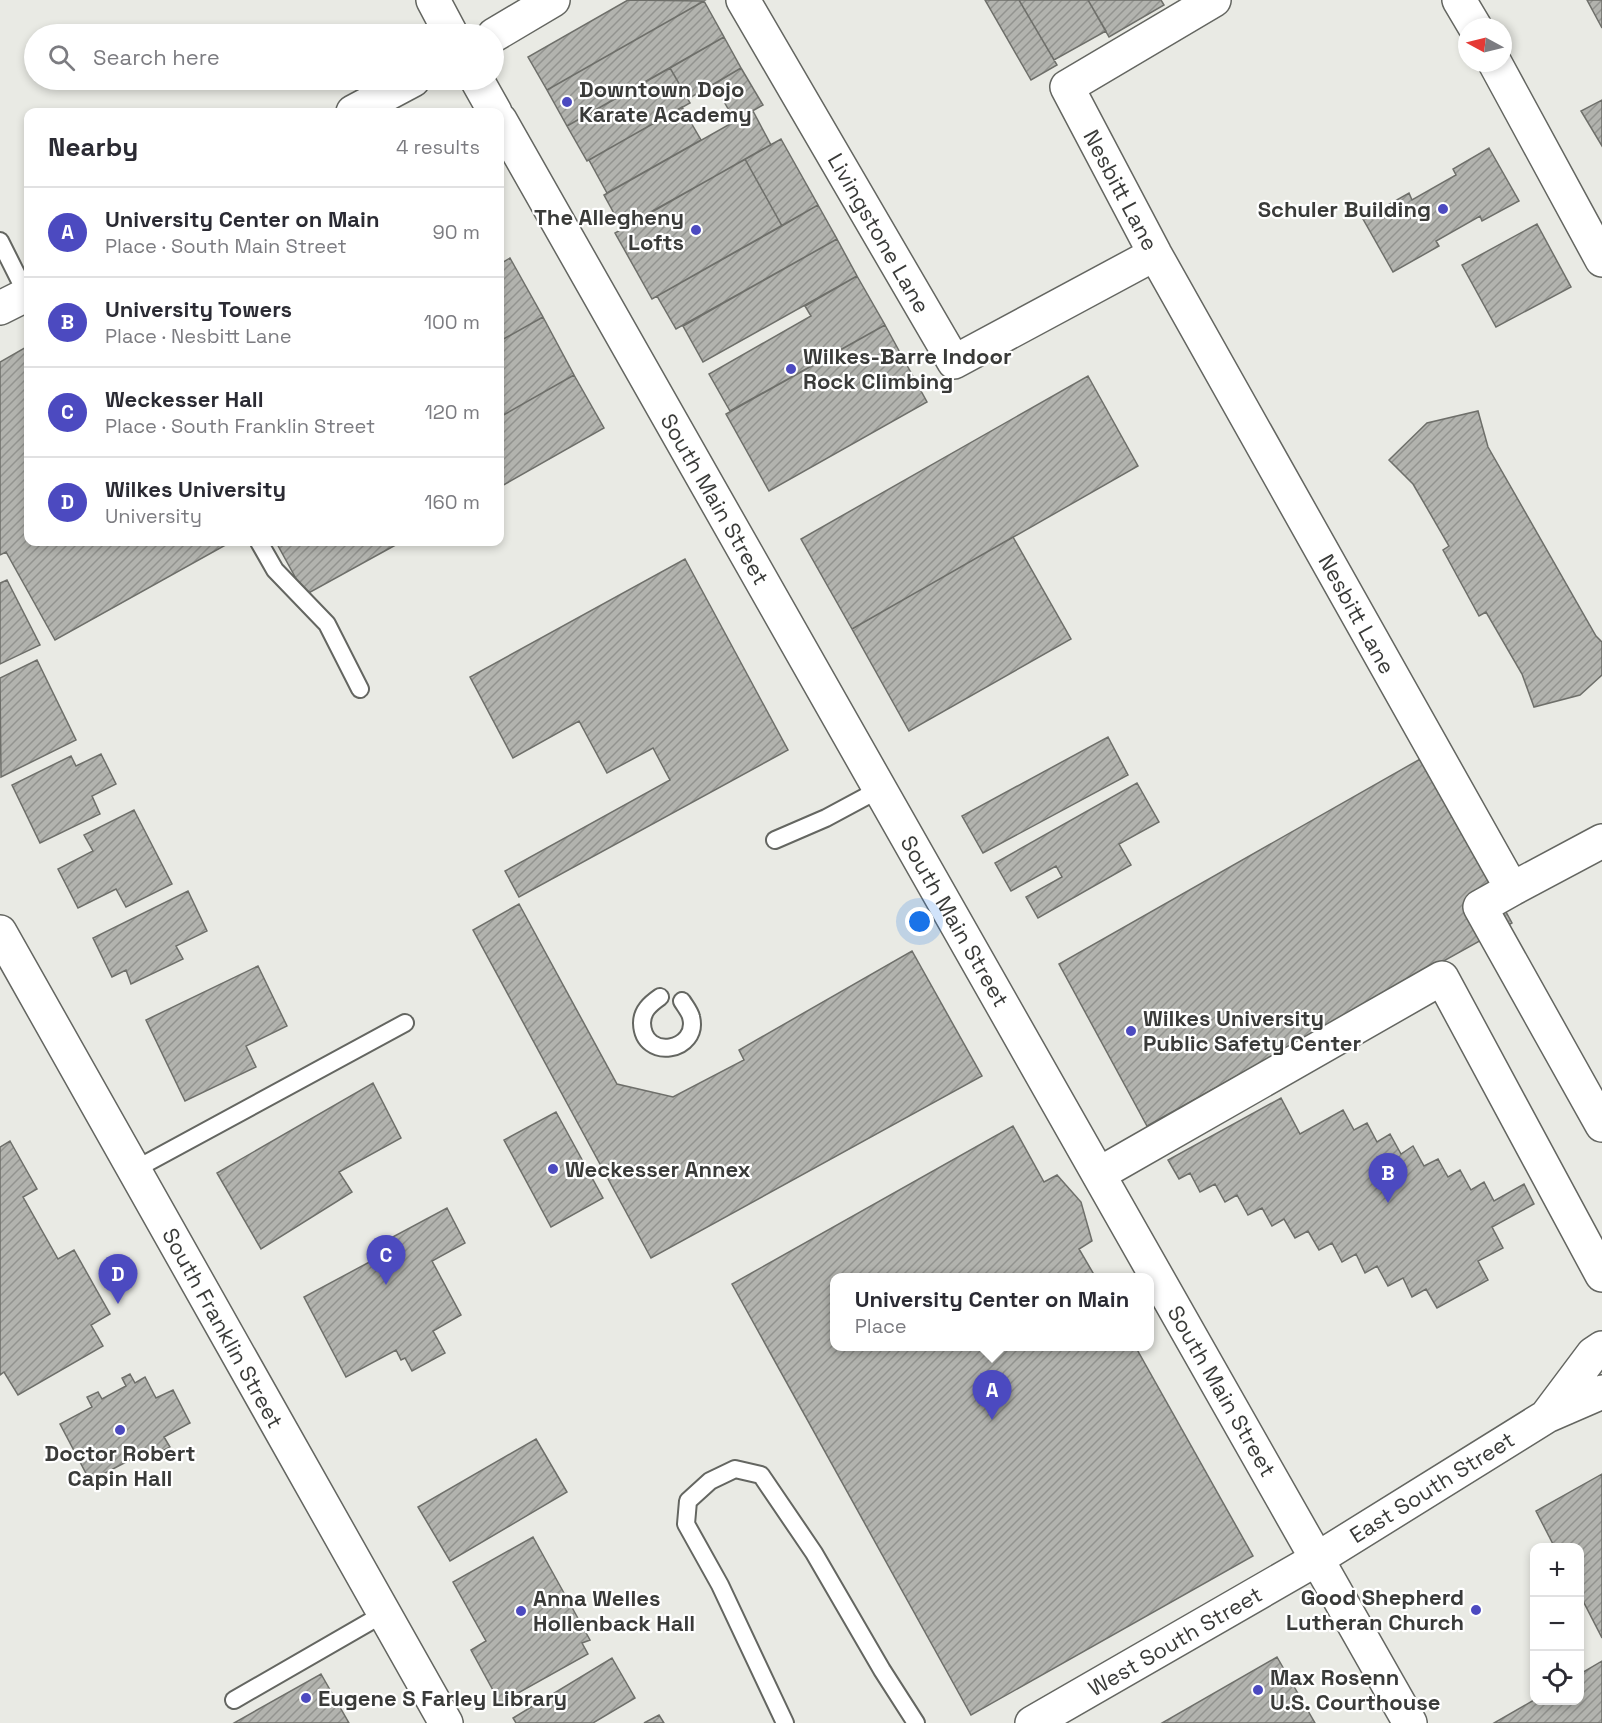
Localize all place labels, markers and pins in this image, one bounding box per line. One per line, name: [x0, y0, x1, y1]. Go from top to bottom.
place label: Downtown Dojo Karate Academy: [579, 75, 752, 128]
marker: Downtown Dojo Karate Academy: [560, 95, 574, 109]
place label: Schuler Building: [1258, 195, 1431, 223]
marker: Schuler Building: [1436, 202, 1450, 216]
place label: The Allegheny Lofts: [534, 203, 684, 256]
marker: The Allegheny Lofts: [689, 223, 703, 237]
place label: Wilkes-Barre Indoor Rock Climbing: [803, 342, 1012, 395]
marker: Wilkes-Barre Indoor Rock Climbing: [784, 362, 798, 376]
place label: Wilkes University Public Safety Center: [1143, 1004, 1362, 1057]
marker: Wilkes University Public Safety Center: [1124, 1024, 1138, 1038]
pin: B: [1368, 1154, 1408, 1203]
place label: Weckesser Annex: [565, 1155, 751, 1183]
marker: Weckesser Annex: [546, 1162, 560, 1176]
pin: C: [366, 1236, 406, 1285]
pin: D: [98, 1254, 138, 1304]
pin: A: [972, 1370, 1012, 1420]
marker: Doctor Robert Capin Hall: [113, 1423, 127, 1437]
place label: Doctor Robert Capin Hall: [45, 1439, 195, 1492]
place label: Good Shepherd Lutheran Church: [1286, 1583, 1464, 1636]
place label: Anna Welles Hollenback Hall: [533, 1584, 695, 1637]
marker: Good Shepherd Lutheran Church: [1469, 1603, 1483, 1617]
marker: Anna Welles Hollenback Hall: [514, 1604, 528, 1618]
place label: Max Rosenn U.S. Courthouse: [1270, 1663, 1441, 1716]
marker: Max Rosenn U.S. Courthouse: [1251, 1683, 1265, 1697]
place label: Eugene S Farley Library: [318, 1684, 567, 1712]
marker: Eugene S Farley Library: [299, 1691, 313, 1705]

